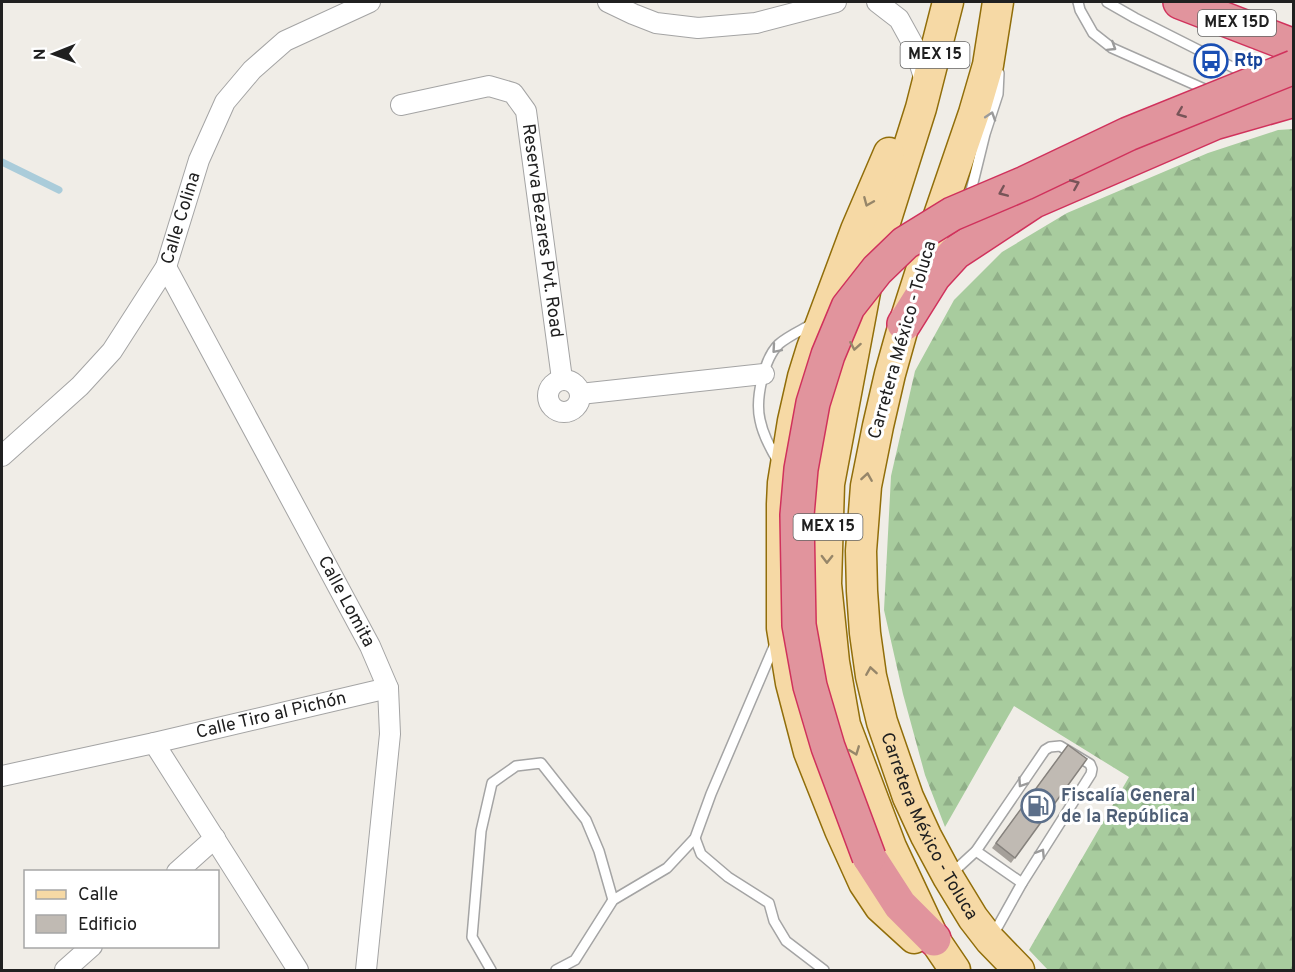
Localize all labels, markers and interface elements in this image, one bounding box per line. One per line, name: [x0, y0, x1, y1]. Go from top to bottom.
road number: MEX 15D: [1198, 10, 1276, 36]
north arrow: [24, 24, 84, 84]
one-way arrow: [1106, 39, 1116, 51]
road number: MEX 15: [900, 42, 970, 68]
bus stop icon: Rtp: [1193, 43, 1229, 79]
text: N: [31, 48, 51, 60]
place label: Rtp: [1234, 50, 1263, 73]
one-way arrow: [1176, 106, 1187, 118]
one-way arrow: [983, 111, 996, 122]
street label: Reserva Bezares Pvt. Road: [516, 122, 568, 339]
street label: Calle Colina: [156, 169, 206, 267]
one-way arrow: [1068, 179, 1079, 191]
one-way arrow: [998, 185, 1009, 197]
one-way arrow: [864, 195, 876, 206]
street label: Carretera México - Toluca: [864, 238, 942, 442]
one-way arrow: [850, 341, 862, 351]
one-way arrow: [773, 343, 784, 354]
one-way arrow: [861, 472, 873, 482]
road number: MEX 15: [794, 514, 862, 540]
street label: Calle Lomita: [312, 552, 380, 651]
one-way arrow: [821, 555, 833, 564]
one-way arrow: [865, 666, 877, 676]
street label: Calle Tiro al Pichón: [194, 687, 349, 744]
street label: Carretera México - Toluca: [875, 729, 983, 924]
one-way arrow: [848, 745, 860, 756]
one-way arrow: [1018, 776, 1029, 787]
place label: Fiscalía General de la República: [1061, 785, 1195, 829]
fuel station icon: Fiscalía General de la República: [1020, 788, 1056, 824]
one-way arrow: [1034, 849, 1046, 859]
legend: [24, 870, 219, 948]
text: Calle: [78, 884, 118, 907]
text: Edificio: [78, 914, 137, 937]

